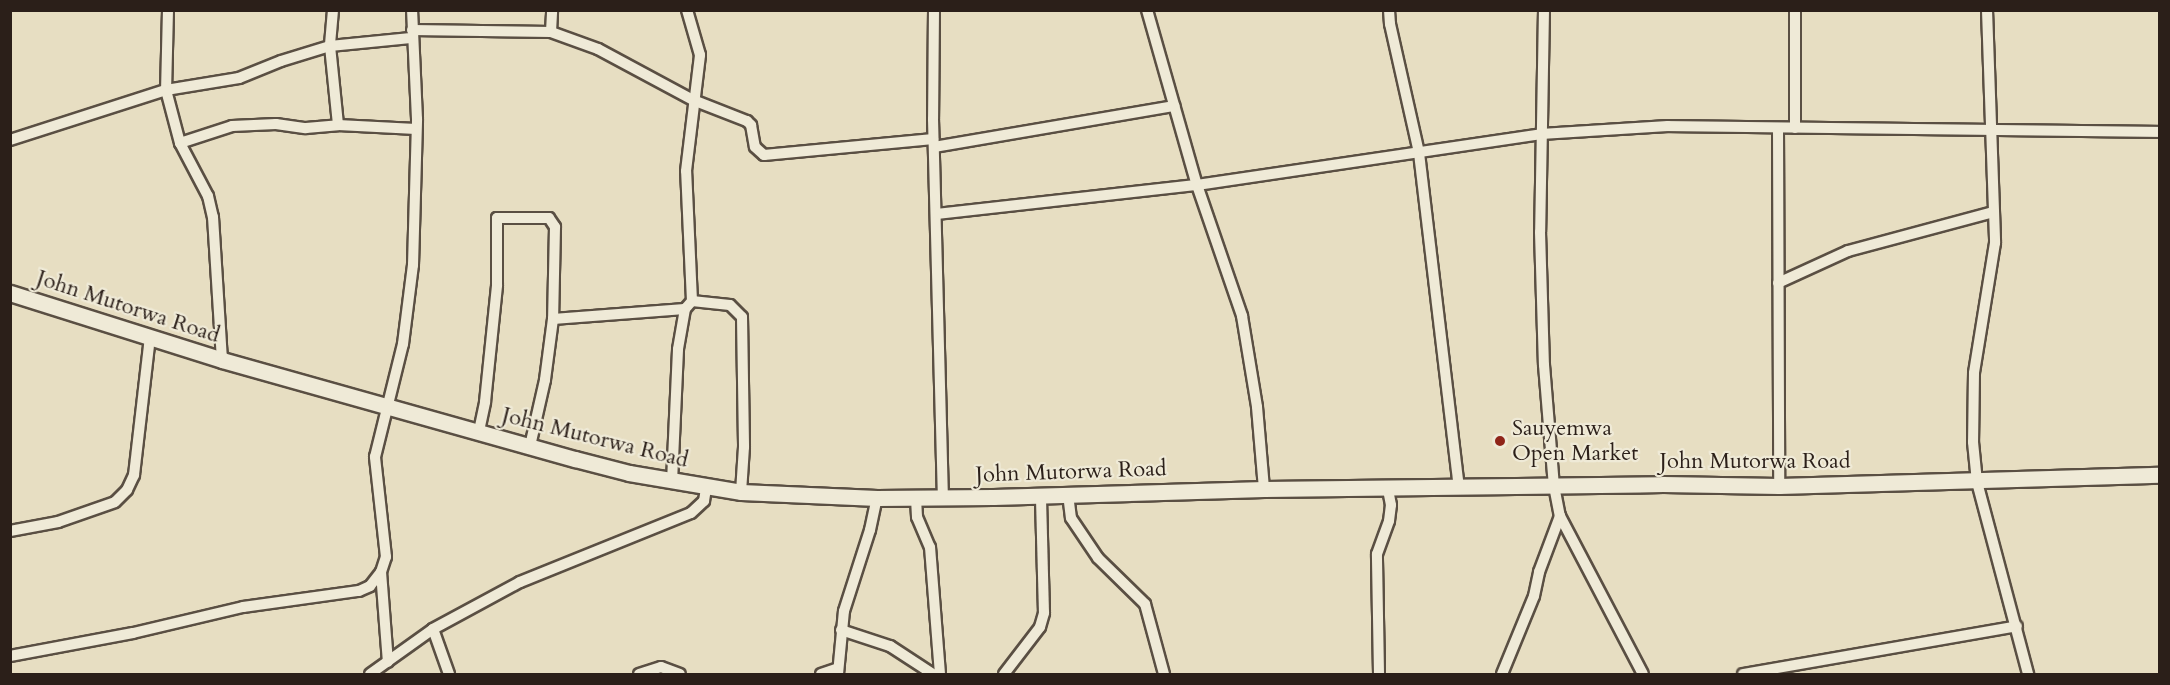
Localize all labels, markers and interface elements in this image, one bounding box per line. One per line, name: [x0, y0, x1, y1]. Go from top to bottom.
street label: John Mutorwa Road: [33, 265, 223, 349]
street label: John Mutorwa Road: [499, 402, 691, 474]
place label: Sauyemwa Open Market: [1512, 415, 1638, 466]
marker: Sauyemwa Open Market: [1493, 434, 1507, 448]
street label: John Mutorwa Road: [1660, 449, 1850, 475]
street label: John Mutorwa Road: [975, 455, 1167, 489]

